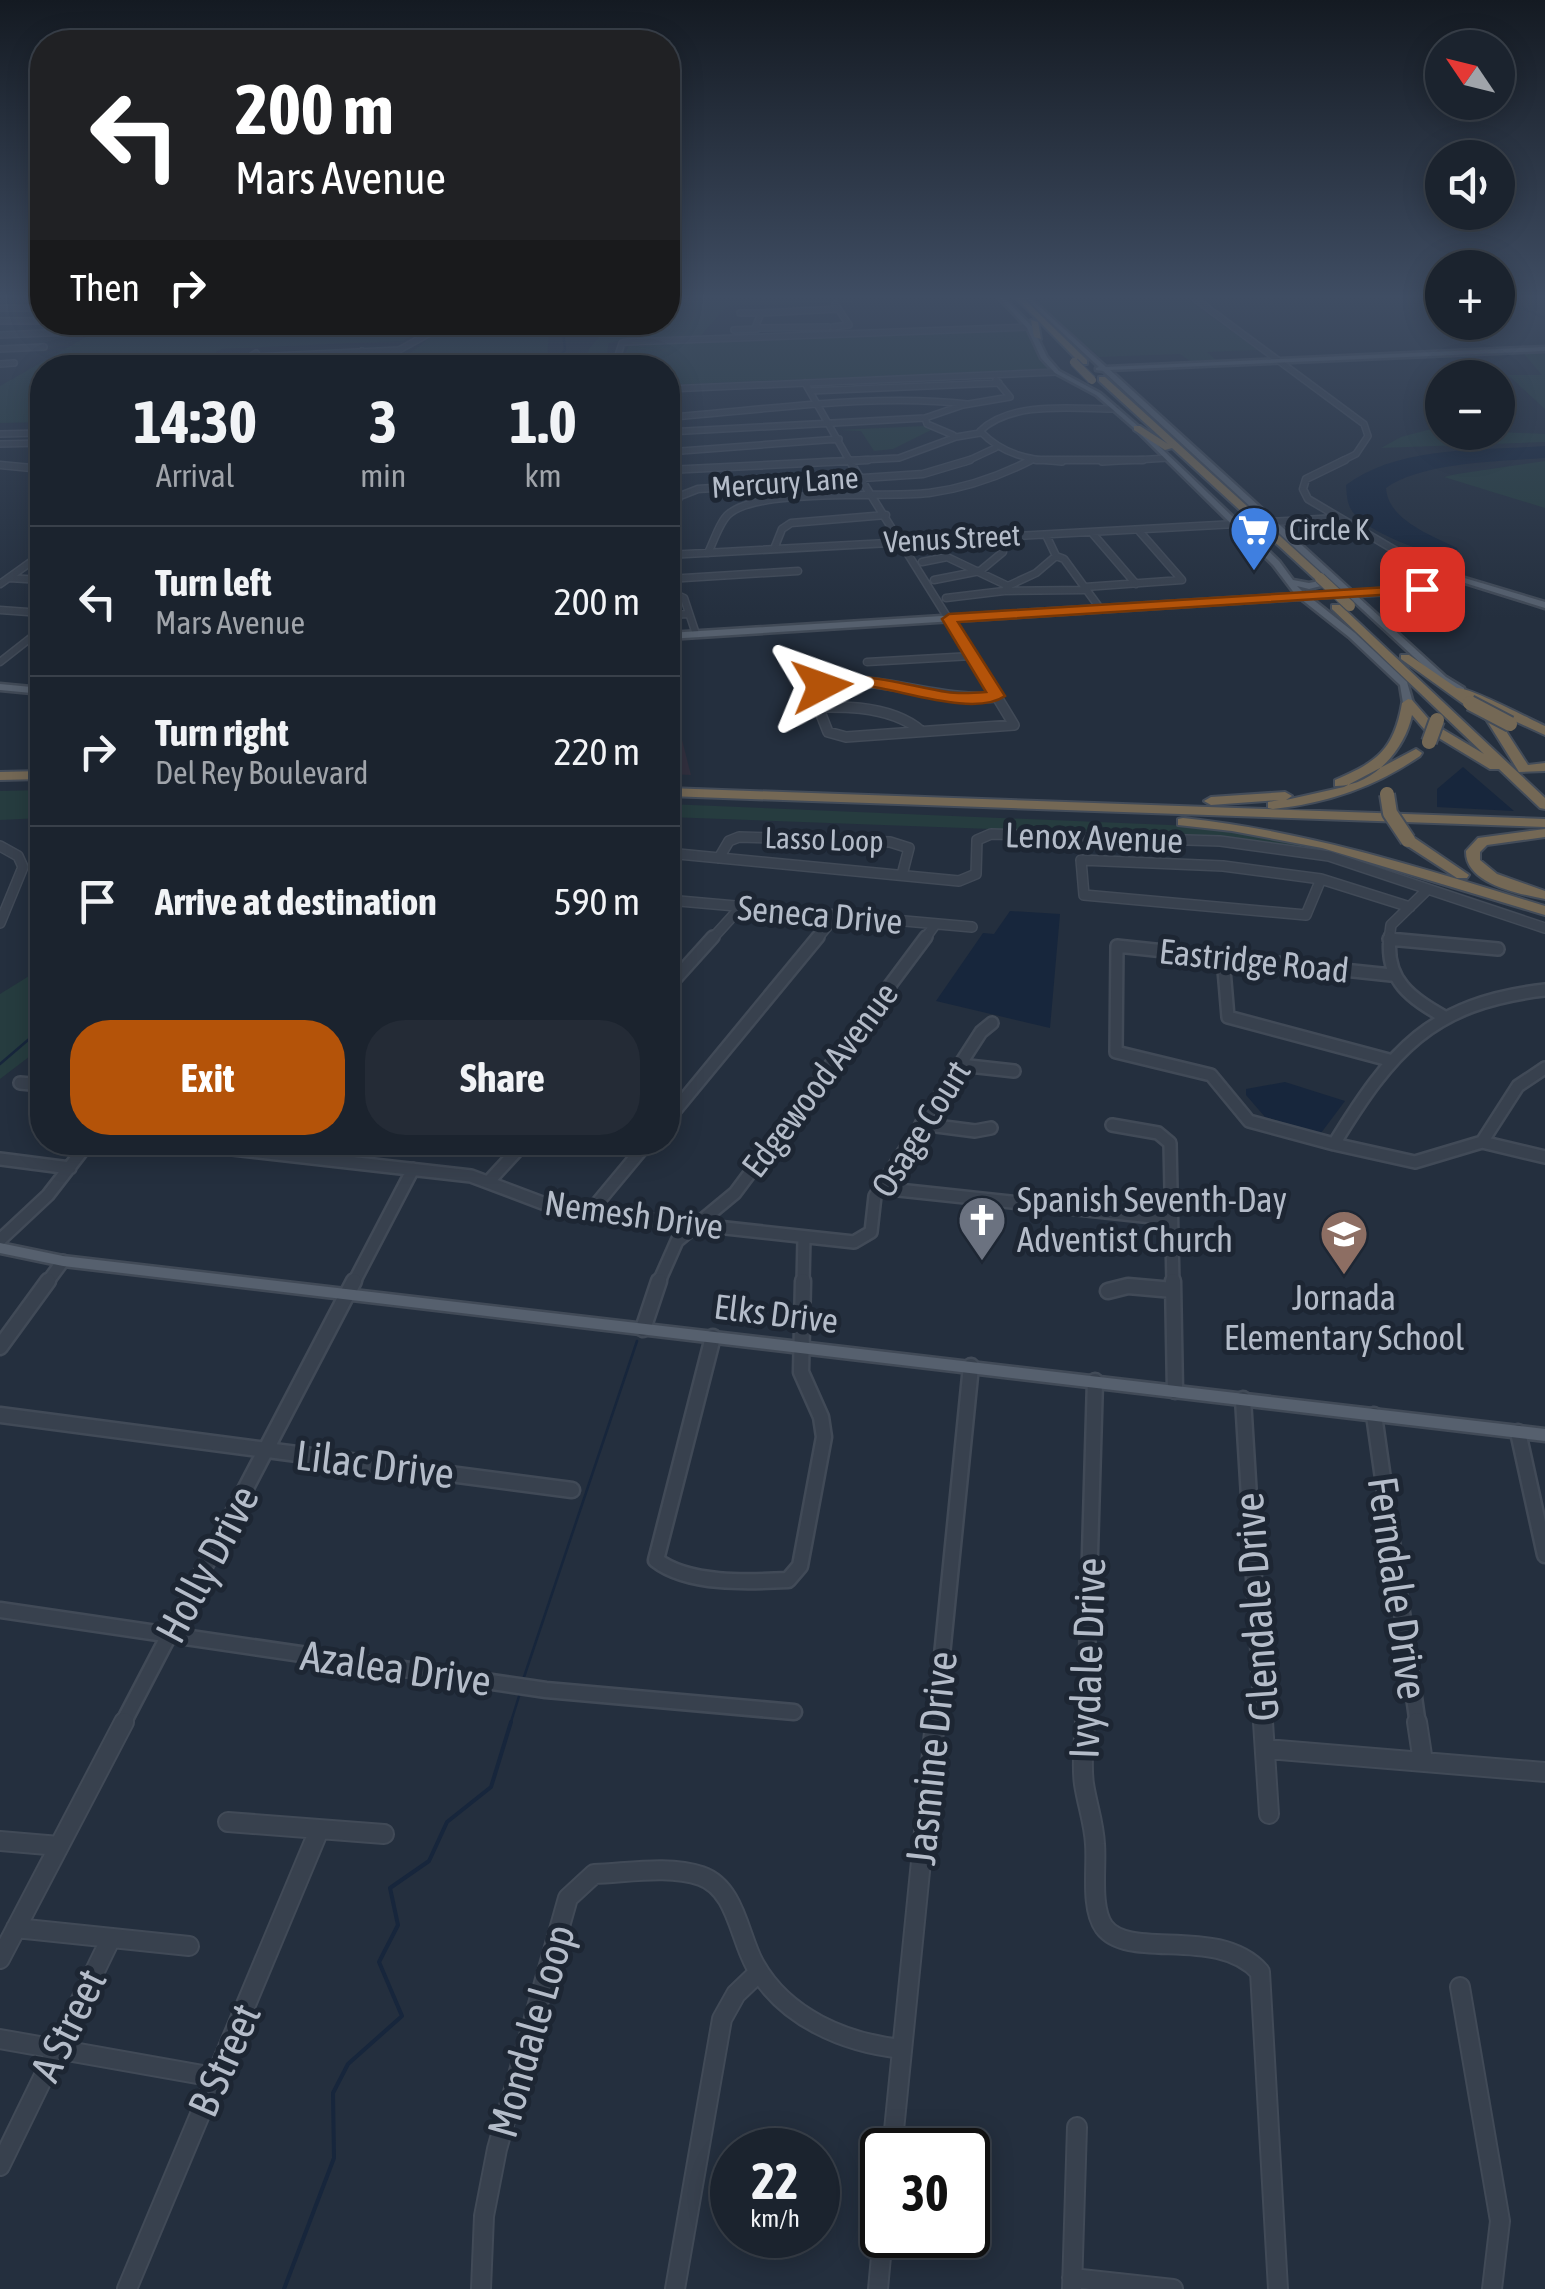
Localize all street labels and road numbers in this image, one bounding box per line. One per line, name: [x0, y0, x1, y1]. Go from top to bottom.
street label: Mercury Lane: [710, 460, 860, 504]
street label: Venus Street: [883, 517, 1021, 559]
street label: Lenox Avenue: [1004, 814, 1184, 860]
street label: Lasso Loop: [764, 820, 884, 858]
street label: Seneca Drive: [736, 887, 904, 941]
street label: Eastridge Road: [1157, 930, 1351, 990]
street label: Edgewood Avenue: [733, 974, 905, 1185]
street label: Osage Court: [863, 1053, 978, 1204]
street label: Nemesh Drive: [542, 1182, 726, 1246]
street label: Elks Drive: [712, 1286, 840, 1340]
street label: Lilac Drive: [293, 1430, 457, 1498]
street label: Ferndale Drive: [1359, 1474, 1437, 1702]
street label: Holly Drive: [146, 1477, 268, 1651]
street label: Glendale Drive: [1224, 1491, 1288, 1723]
street label: Ivydale Drive: [1060, 1557, 1114, 1759]
street label: Azalea Drive: [298, 1631, 494, 1705]
street label: Jasmine Drive: [896, 1649, 966, 1867]
street label: Mondale Loop: [478, 1919, 584, 2143]
street label: A Street: [20, 1961, 116, 2089]
street label: B Street: [178, 1996, 270, 2124]

